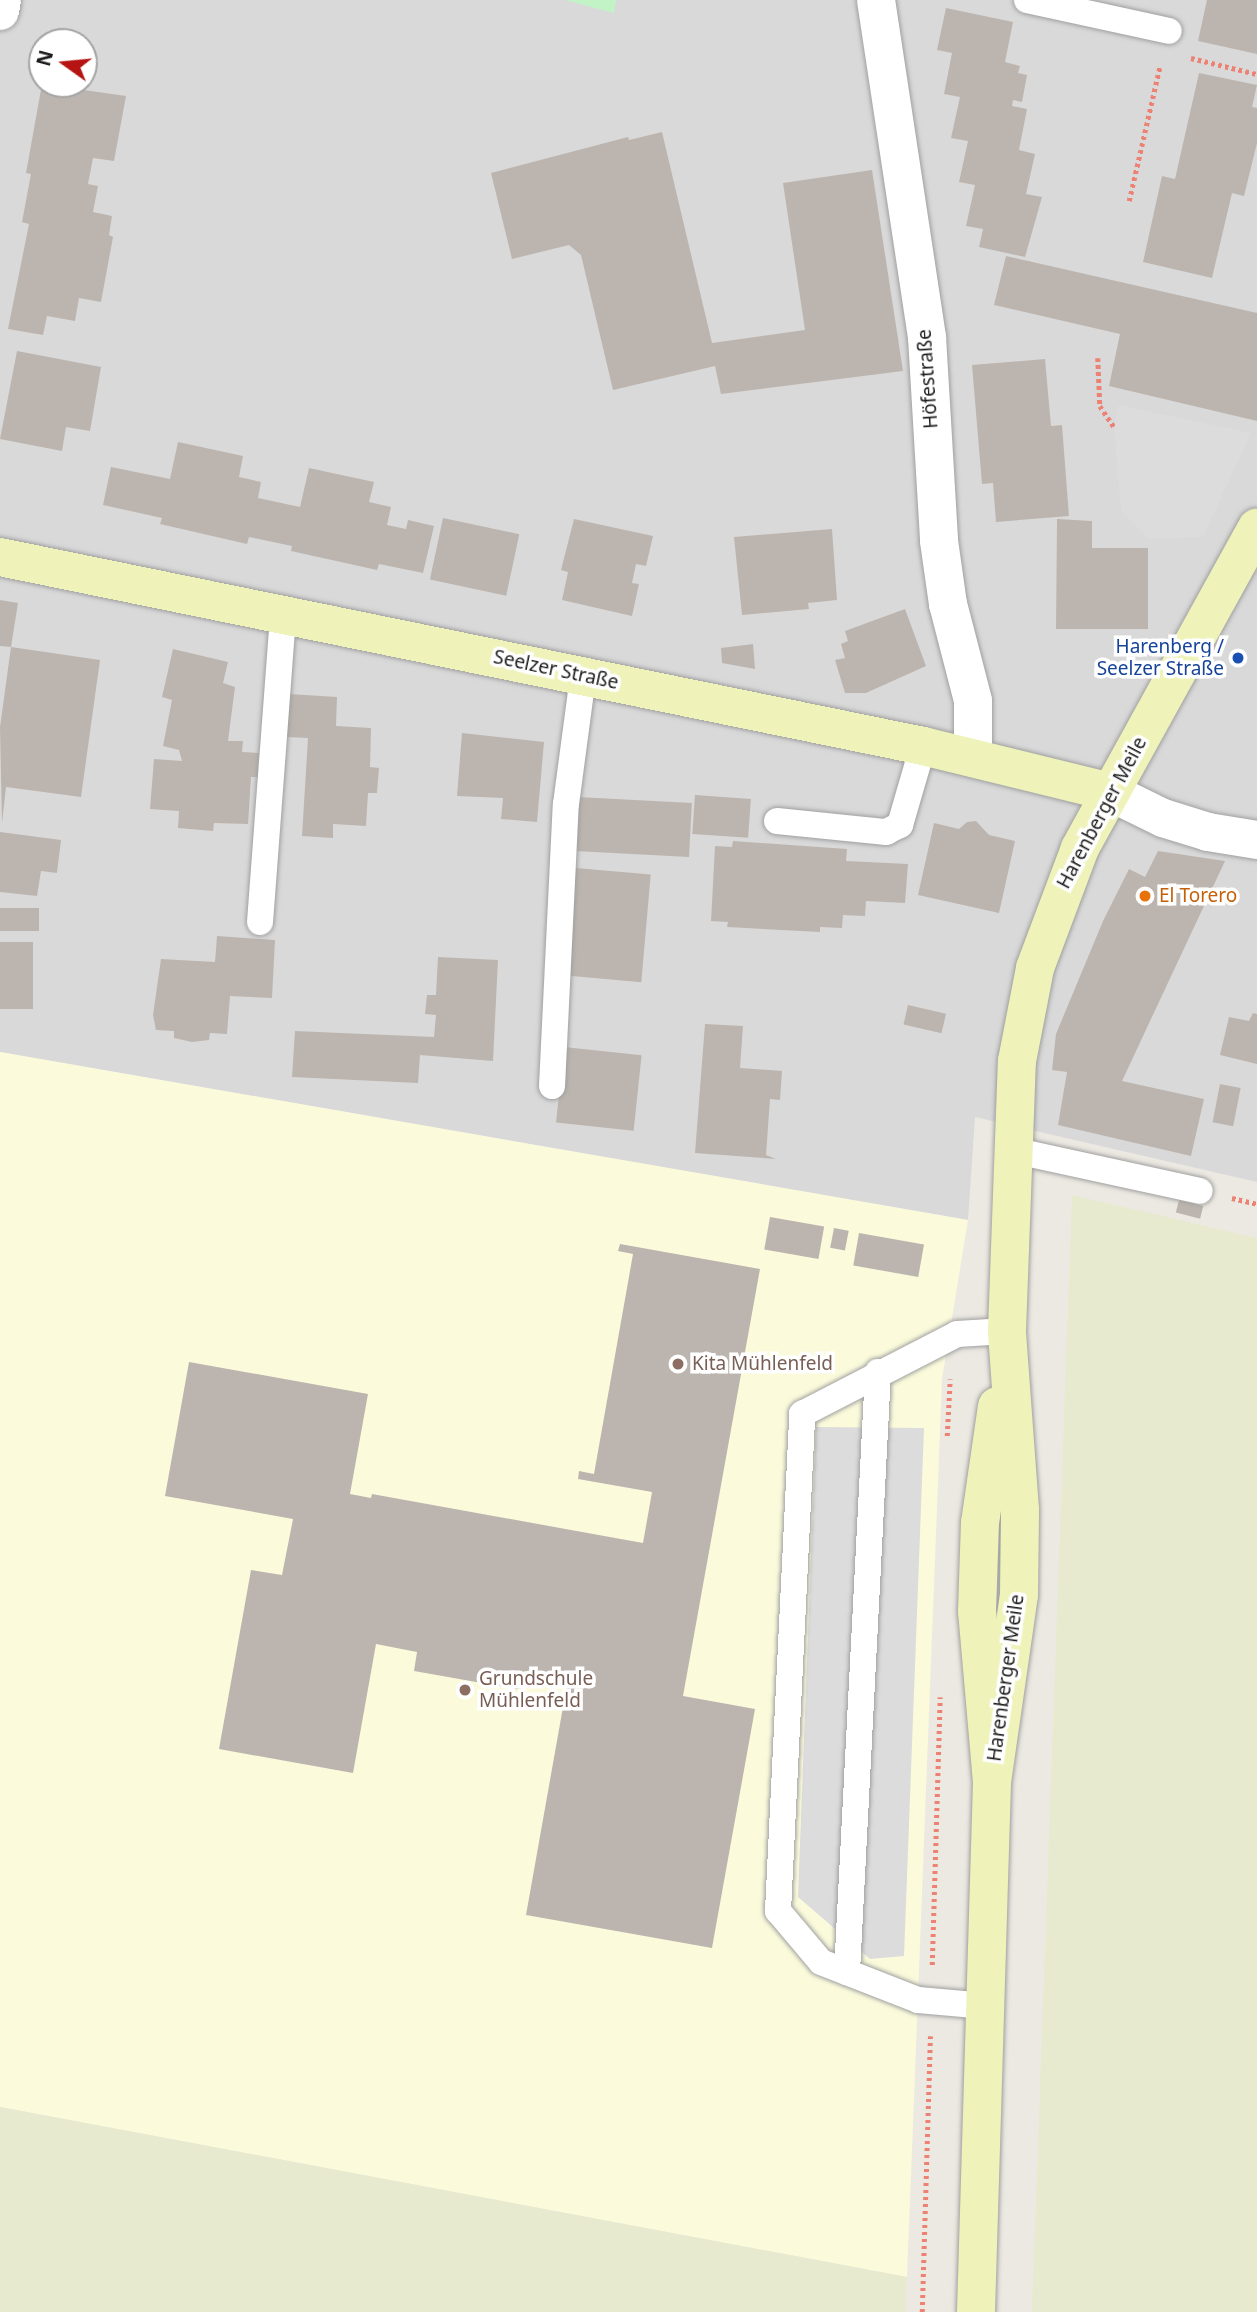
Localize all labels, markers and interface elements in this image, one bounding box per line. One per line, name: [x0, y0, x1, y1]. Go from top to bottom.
north arrow: [28, 28, 98, 98]
text: N: [30, 47, 59, 69]
street label: Höfestraße: [913, 329, 943, 429]
place label: Harenberg / Seelzer Straße: [1097, 636, 1224, 680]
street label: Seelzer Straße: [491, 646, 621, 694]
marker: Harenberg / Seelzer Straße: [1230, 650, 1246, 666]
street label: Harenberger Meile: [1052, 733, 1152, 893]
place label: El Torero: [1159, 885, 1237, 907]
marker: El Torero: [1137, 888, 1153, 904]
place label: Kita Mühlenfeld: [692, 1353, 833, 1375]
marker: Kita Mühlenfeld: [670, 1356, 686, 1372]
street label: Harenberger Meile: [983, 1593, 1029, 1763]
place label: Grundschule Mühlenfeld: [479, 1668, 593, 1712]
marker: Grundschule Mühlenfeld: [457, 1682, 473, 1698]

